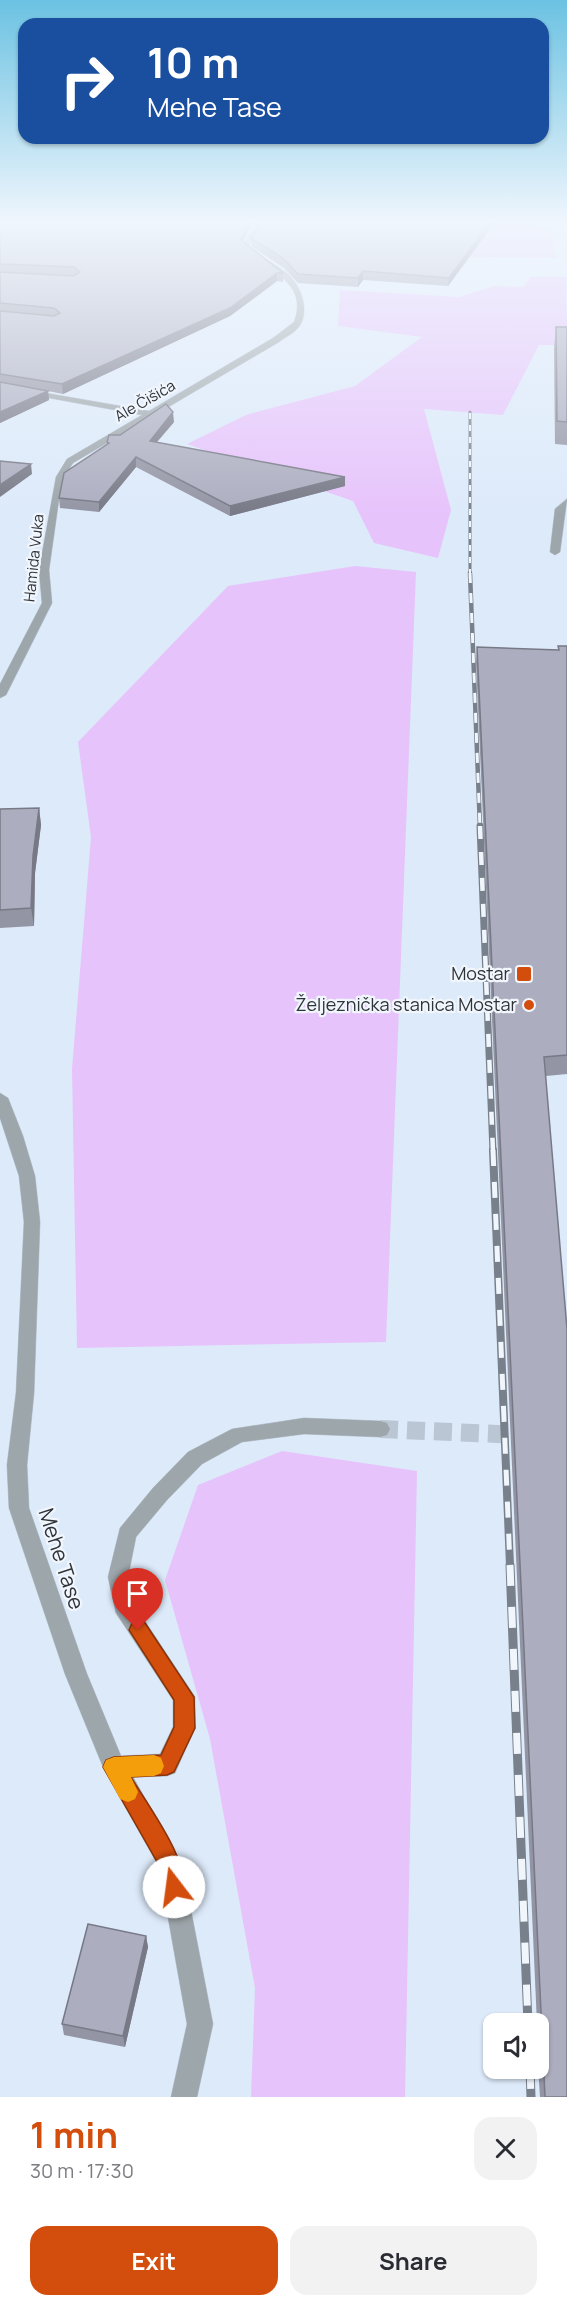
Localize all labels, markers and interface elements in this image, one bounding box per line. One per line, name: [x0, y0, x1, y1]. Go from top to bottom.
text: 10 m: [147, 33, 239, 91]
icon: right: [48, 42, 126, 120]
text: Mehe Tase: [147, 88, 282, 125]
street label: Ale Čišića: [110, 375, 179, 426]
street label: Hamida Vuka: [18, 513, 49, 603]
place label: Mostar: [451, 961, 511, 985]
marker: Mostar: [515, 965, 533, 983]
place label: Željeznička stanica Mostar: [295, 992, 517, 1016]
marker: Željeznička stanica Mostar: [522, 998, 536, 1012]
street label: Mehe Tase: [32, 1504, 91, 1613]
pin: [112, 1568, 163, 1630]
icon: arrive: [121, 1577, 154, 1610]
position arrow: [142, 1855, 206, 1919]
map controls: [483, 2013, 549, 2079]
button: sound: [483, 2013, 549, 2079]
text: 1 min: [30, 2110, 118, 2159]
button: close: [474, 2117, 537, 2180]
text: 30 m · 17:30: [30, 2157, 134, 2184]
button: Exit: [30, 2226, 278, 2295]
button: Share: [290, 2226, 537, 2295]

